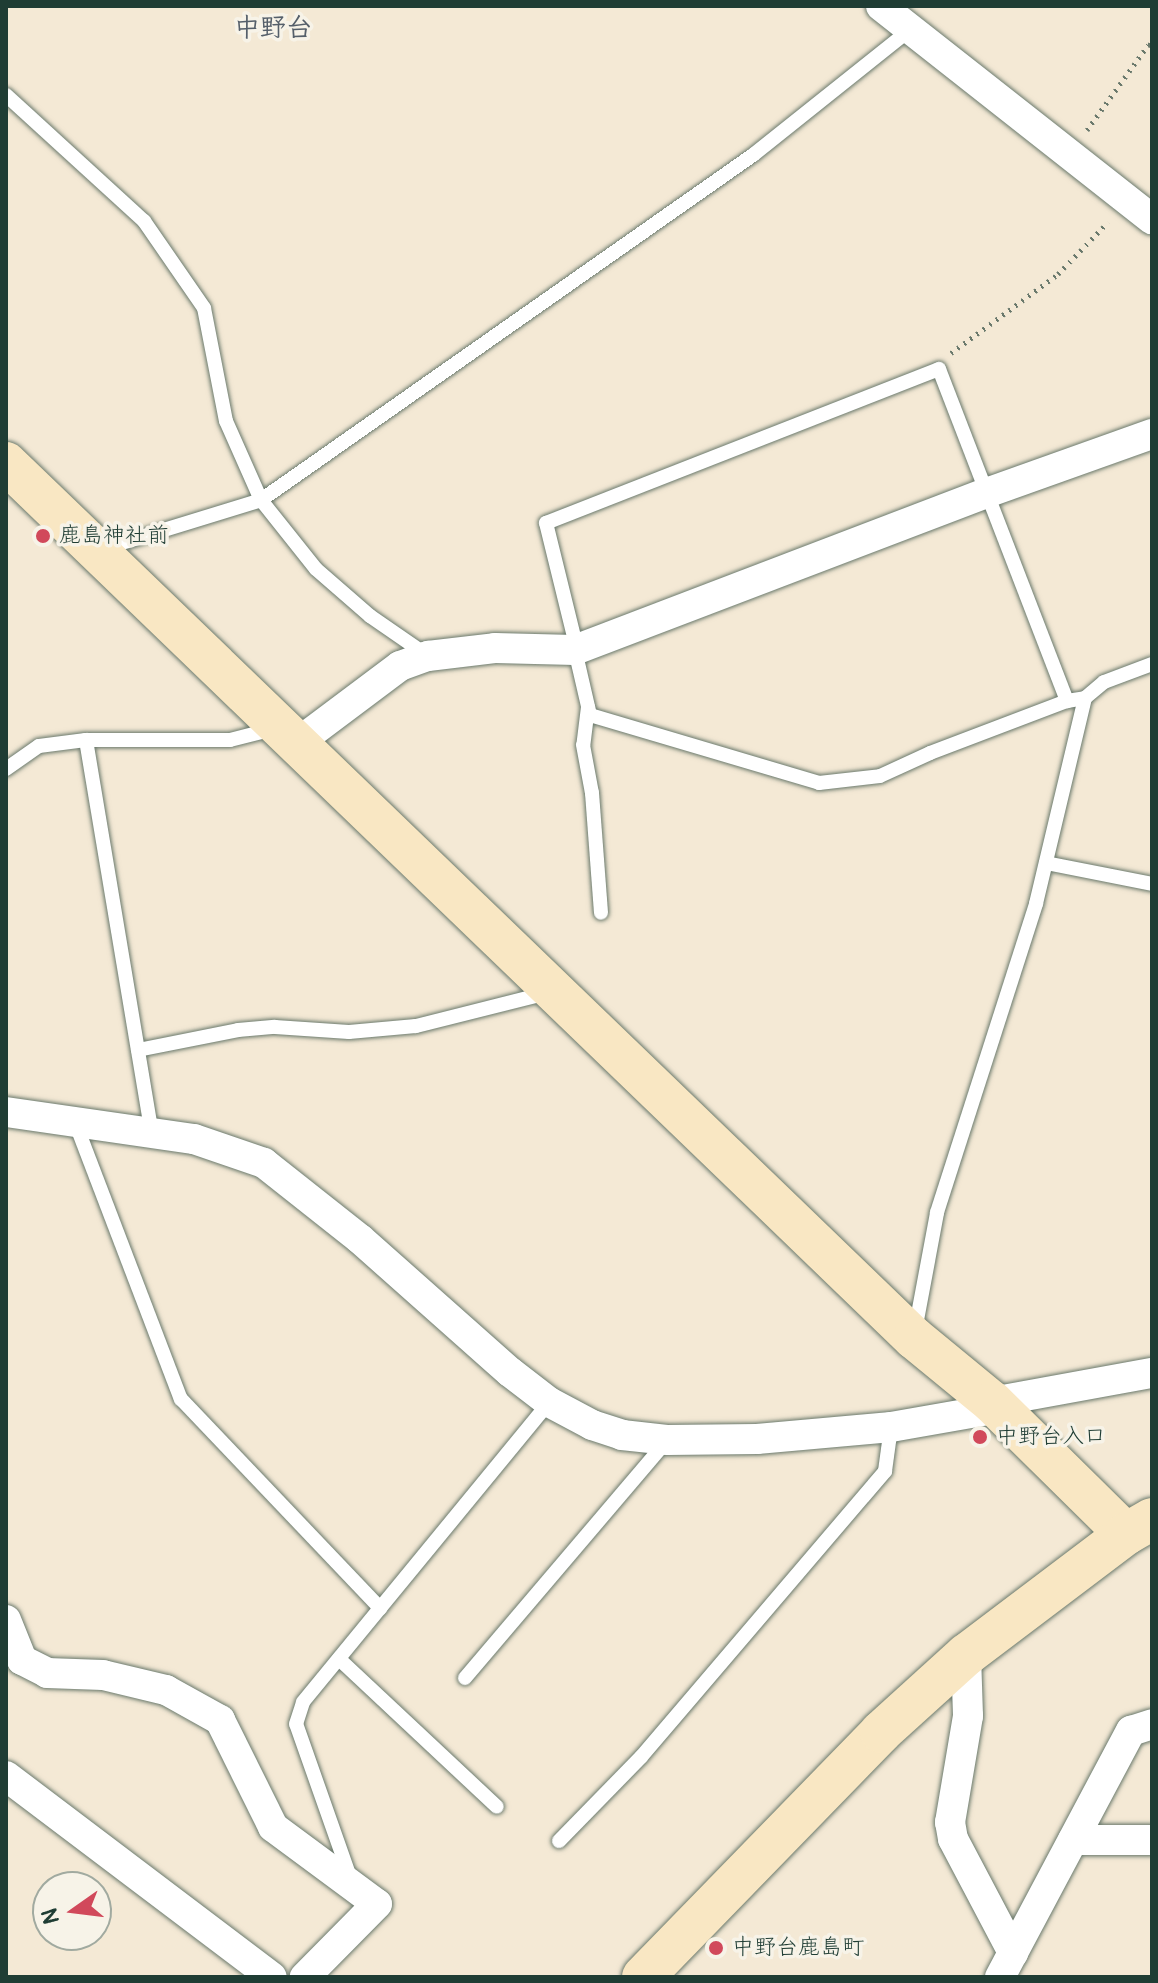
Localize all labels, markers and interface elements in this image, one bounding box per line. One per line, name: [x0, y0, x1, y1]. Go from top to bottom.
district label: 中野台: [234, 13, 312, 45]
place label: 鹿島神社前: [59, 523, 169, 549]
marker: 鹿島神社前: [34, 527, 52, 545]
place label: 中野台入口: [996, 1424, 1106, 1450]
marker: 中野台入口: [971, 1428, 989, 1446]
north arrow: [32, 1871, 112, 1951]
text: N: [35, 1906, 66, 1927]
place label: 中野台鹿島町: [732, 1935, 864, 1961]
marker: 中野台鹿島町: [707, 1939, 725, 1957]

